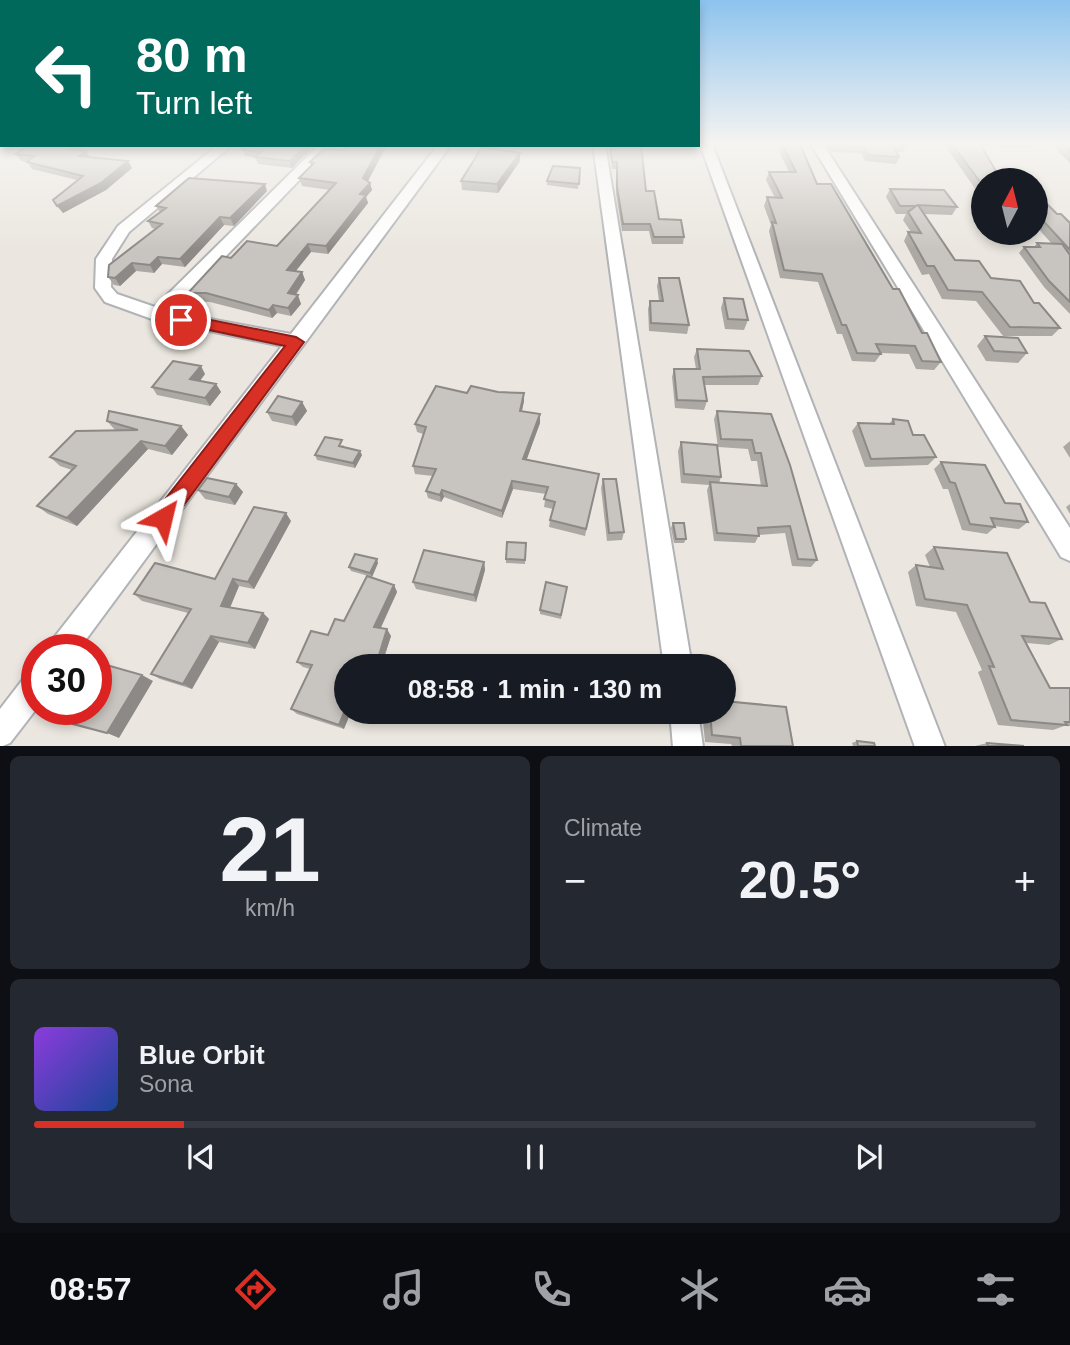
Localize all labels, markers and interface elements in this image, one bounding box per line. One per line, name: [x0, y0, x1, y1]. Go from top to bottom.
icon: left: [21, 28, 112, 119]
text: 80 m: [136, 28, 248, 82]
text: Turn left: [136, 85, 252, 121]
north arrow: [971, 168, 1048, 245]
map controls: [971, 168, 1048, 245]
pin: [151, 290, 211, 350]
icon: arrive: [162, 301, 200, 339]
position arrow: [126, 481, 200, 555]
speed limit sign: 30: [21, 634, 112, 725]
text: 08:58 · 1 min · 130 m: [408, 674, 662, 704]
text: 21: [219, 799, 321, 900]
text: Climate: [564, 815, 642, 841]
text: 20.5°: [739, 851, 861, 909]
text: −: [564, 860, 586, 902]
text: +: [1014, 860, 1036, 902]
text: km/h: [245, 895, 295, 921]
text: Blue Orbit: [139, 1040, 265, 1070]
text: Sona: [139, 1071, 193, 1097]
icon: previous: [182, 1138, 220, 1176]
icon: pause: [516, 1138, 554, 1176]
icon: next: [850, 1138, 888, 1176]
icon: directions: [231, 1265, 280, 1314]
icon: music: [379, 1265, 428, 1314]
icon: phone: [527, 1265, 576, 1314]
icon: climate: [675, 1265, 724, 1314]
icon: car: [823, 1265, 872, 1314]
icon: filters: [971, 1265, 1020, 1314]
text: 08:57: [50, 1271, 131, 1307]

